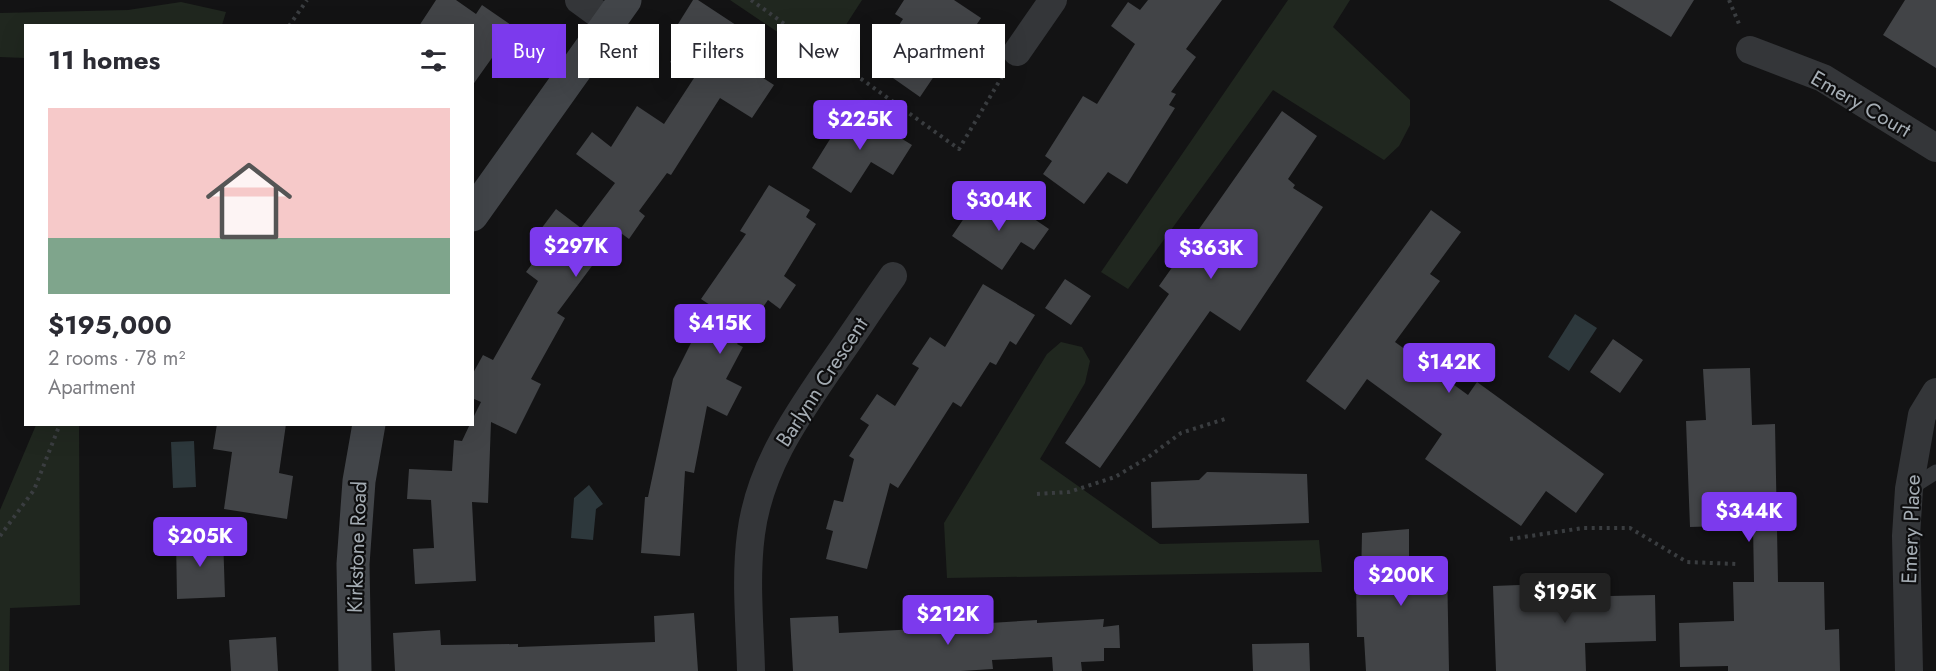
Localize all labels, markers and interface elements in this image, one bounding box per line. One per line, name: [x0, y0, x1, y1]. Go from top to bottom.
chip: Buy: [492, 24, 566, 78]
chip: Rent: [578, 24, 659, 78]
chip: Filters: [671, 24, 765, 78]
chip: New: [777, 24, 860, 78]
chip: Apartment: [872, 24, 1005, 78]
text: 11 homes: [48, 41, 160, 79]
icon: filters: [417, 44, 450, 77]
street label: Emery Court: [1805, 63, 1917, 145]
pin: $225K: [818, 100, 902, 151]
text: $225K: [827, 105, 893, 134]
icon: home: [195, 147, 303, 255]
pin: $304K: [957, 181, 1041, 232]
text: $304K: [966, 186, 1032, 215]
pin: $297K: [534, 227, 618, 278]
pin: $363K: [1169, 229, 1253, 280]
text: $297K: [544, 232, 608, 261]
text: $363K: [1179, 234, 1243, 263]
pin: $415K: [678, 304, 762, 355]
text: $195,000: [48, 306, 172, 344]
text: $415K: [688, 309, 752, 338]
street label: Barlynn Crescent: [769, 311, 875, 453]
pin: $142K: [1407, 343, 1491, 394]
text: 2 rooms · 78 m²: [48, 344, 185, 373]
text: $142K: [1417, 348, 1481, 377]
text: Apartment: [48, 373, 135, 402]
street label: Emery Place: [1894, 474, 1928, 584]
street label: Kirkstone Road: [340, 480, 374, 614]
pin: $344K: [1707, 492, 1791, 543]
text: $344K: [1716, 497, 1782, 526]
pin: $205K: [158, 517, 242, 568]
text: $205K: [167, 522, 233, 551]
pin: $200K: [1359, 556, 1443, 607]
text: $200K: [1368, 561, 1434, 590]
pin: $195K: [1523, 573, 1607, 624]
text: $195K: [1534, 578, 1596, 607]
pin: $212K: [906, 595, 990, 646]
text: $212K: [917, 600, 979, 629]

